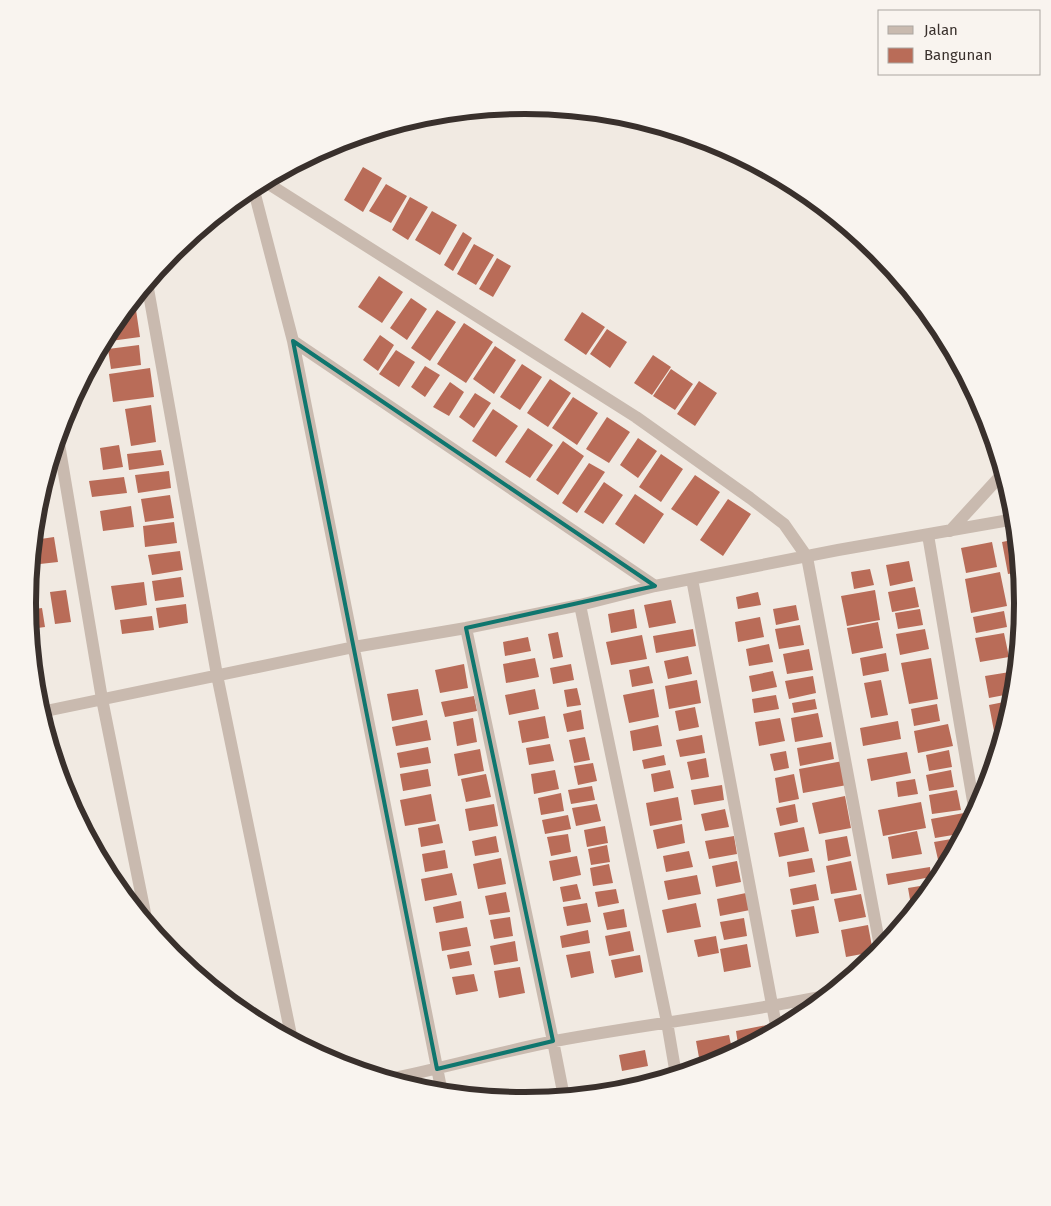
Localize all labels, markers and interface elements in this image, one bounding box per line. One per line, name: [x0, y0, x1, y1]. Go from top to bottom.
legend: [878, 10, 1041, 75]
text: Jalan: [924, 21, 958, 39]
text: Bangunan: [924, 46, 992, 64]

